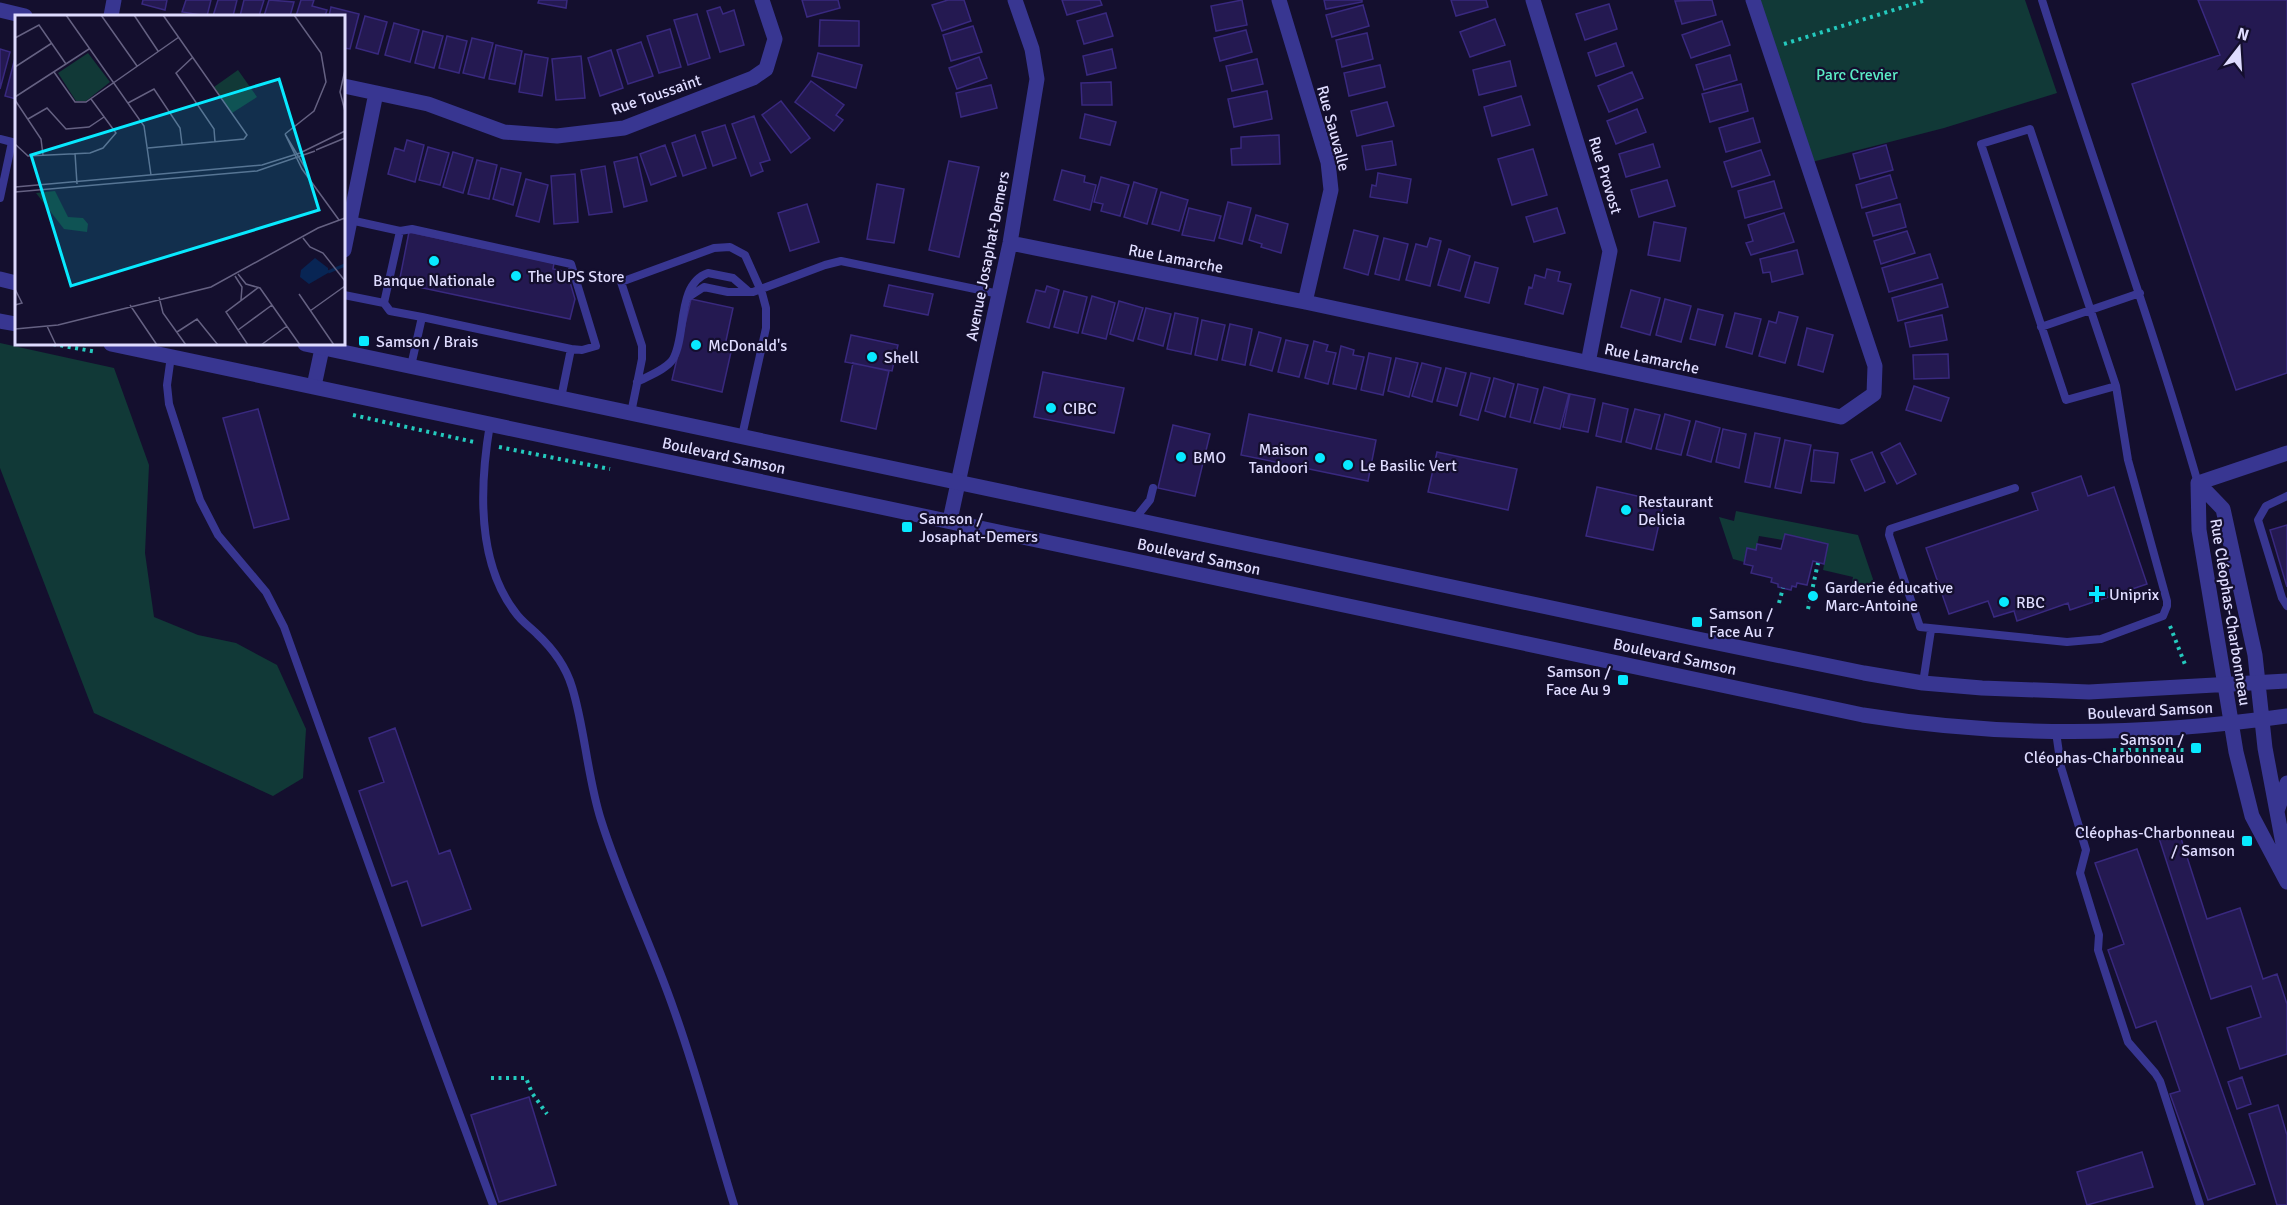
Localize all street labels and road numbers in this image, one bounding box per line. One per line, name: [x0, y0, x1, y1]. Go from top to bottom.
street label: Rue Toussaint: [609, 70, 704, 120]
street label: Rue Sauvalle: [1312, 83, 1354, 173]
street label: Rue Provost: [1584, 134, 1626, 217]
street label: Avenue Josaphat-Demers: [962, 170, 1014, 343]
street label: Rue Lamarche: [1127, 240, 1225, 278]
street label: Rue Lamarche: [1603, 339, 1701, 379]
street label: Boulevard Samson: [660, 433, 788, 479]
street label: Rue Cléophas-Charbonneau: [2205, 517, 2255, 707]
street label: Boulevard Samson: [1135, 534, 1263, 580]
street label: Boulevard Samson: [1611, 634, 1739, 680]
street label: Boulevard Samson: [2087, 698, 2213, 724]

